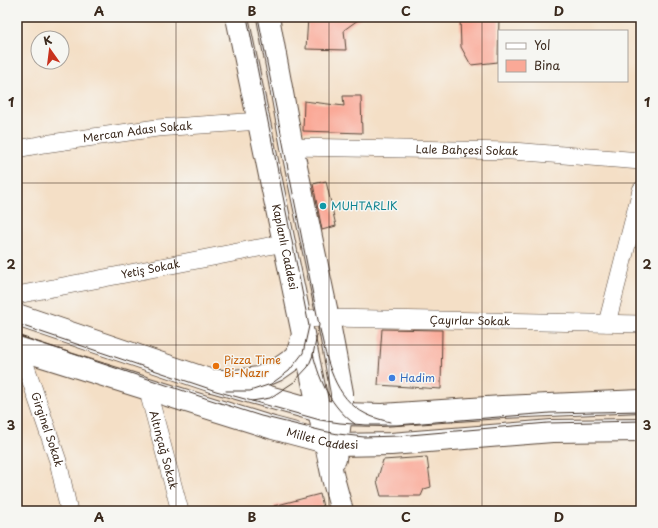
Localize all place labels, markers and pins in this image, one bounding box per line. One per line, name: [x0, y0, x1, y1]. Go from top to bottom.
place label: MUHTARLIK: [331, 197, 398, 214]
marker: MUHTARLIK: [318, 201, 328, 211]
place label: Pizza Time Bi-Nazır: [224, 351, 281, 381]
marker: Pizza Time Bi-Nazır: [211, 361, 221, 371]
place label: Hadim: [400, 369, 435, 386]
marker: Hadim: [387, 373, 397, 383]

